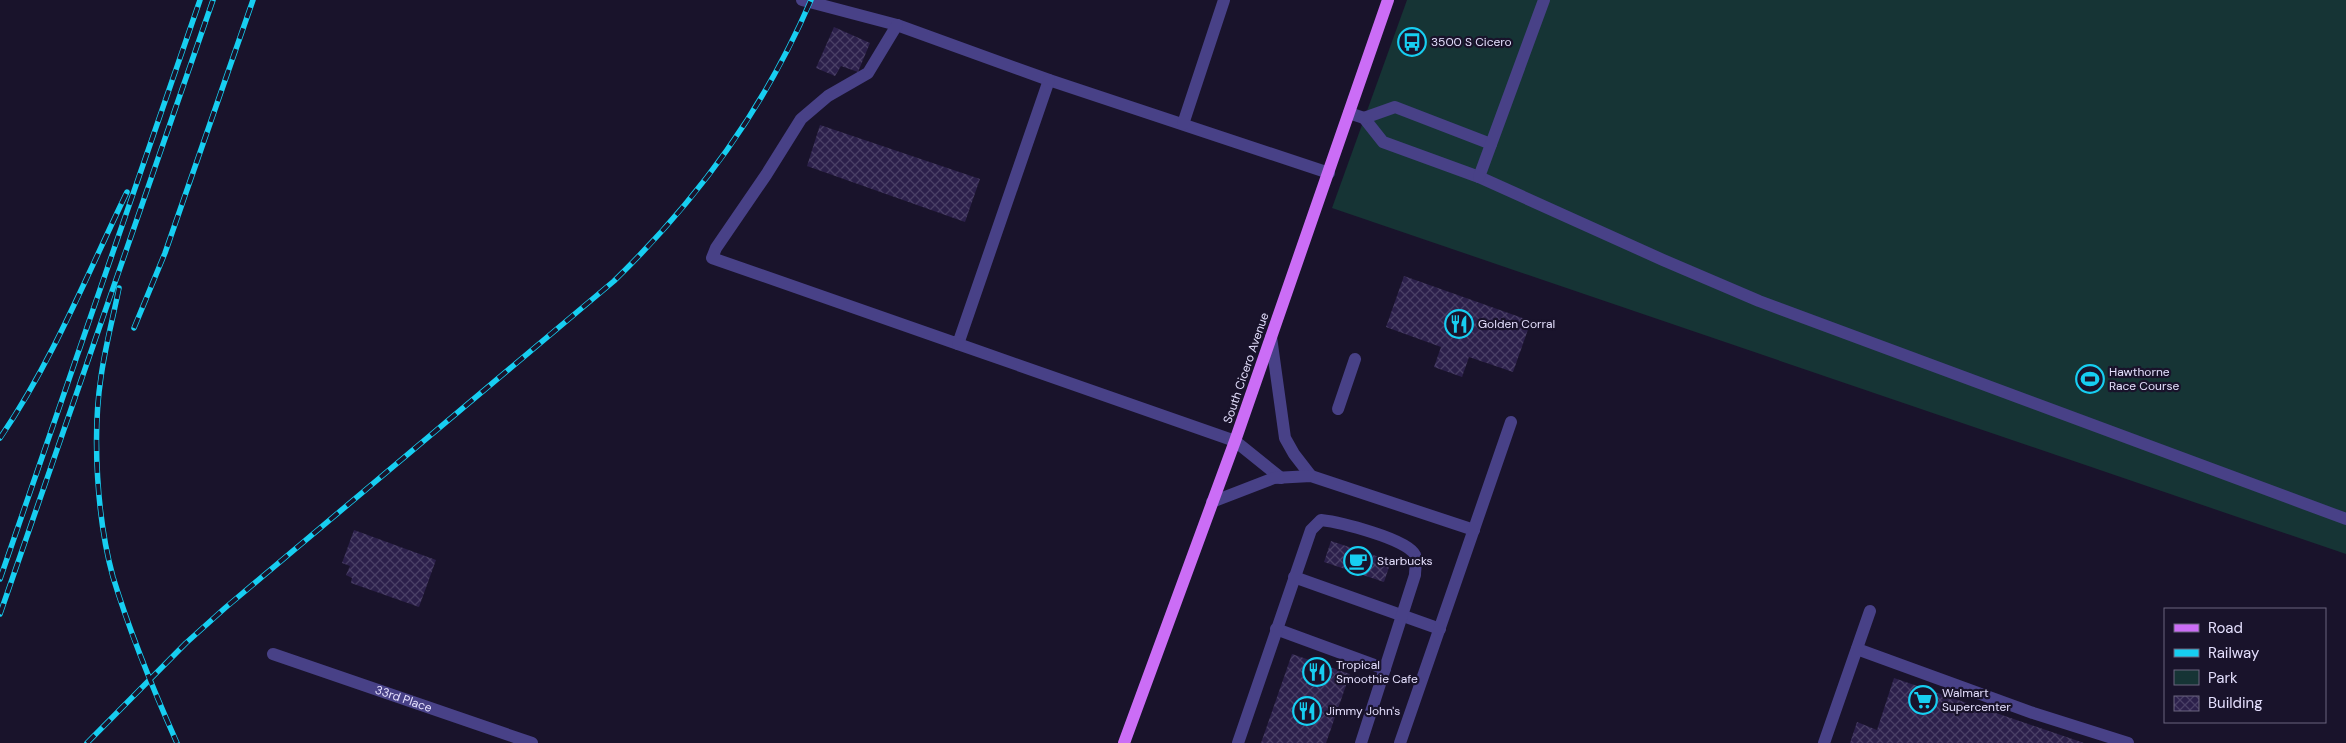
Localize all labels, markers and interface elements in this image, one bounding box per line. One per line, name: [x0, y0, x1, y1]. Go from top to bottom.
bus stop icon: 3500 S Cicero: [1397, 27, 1427, 57]
place label: 3500 S Cicero: [1431, 34, 1512, 50]
restaurant icon: Golden Corral: [1444, 309, 1474, 339]
street label: South Cicero Avenue: [1220, 310, 1273, 426]
place label: Golden Corral: [1478, 316, 1555, 332]
sports icon: Hawthorne Race Course: [2075, 364, 2105, 394]
place label: Hawthorne Race Course: [2109, 364, 2179, 394]
cafe icon: Starbucks: [1343, 546, 1373, 576]
place label: Starbucks: [1377, 553, 1433, 569]
legend: [2164, 608, 2326, 723]
text: Road: [2208, 618, 2243, 638]
text: Railway: [2208, 643, 2260, 663]
restaurant icon: Tropical Smoothie Cafe: [1302, 657, 1332, 687]
place label: Tropical Smoothie Cafe: [1336, 657, 1418, 687]
text: Park: [2208, 668, 2238, 688]
street label: 33rd Place: [373, 682, 434, 716]
supermarket icon: Walmart Supercenter: [1908, 685, 1938, 715]
place label: Walmart Supercenter: [1942, 685, 2011, 715]
text: Building: [2208, 693, 2263, 713]
restaurant icon: Jimmy John's: [1292, 696, 1322, 726]
place label: Jimmy John's: [1326, 703, 1400, 719]

